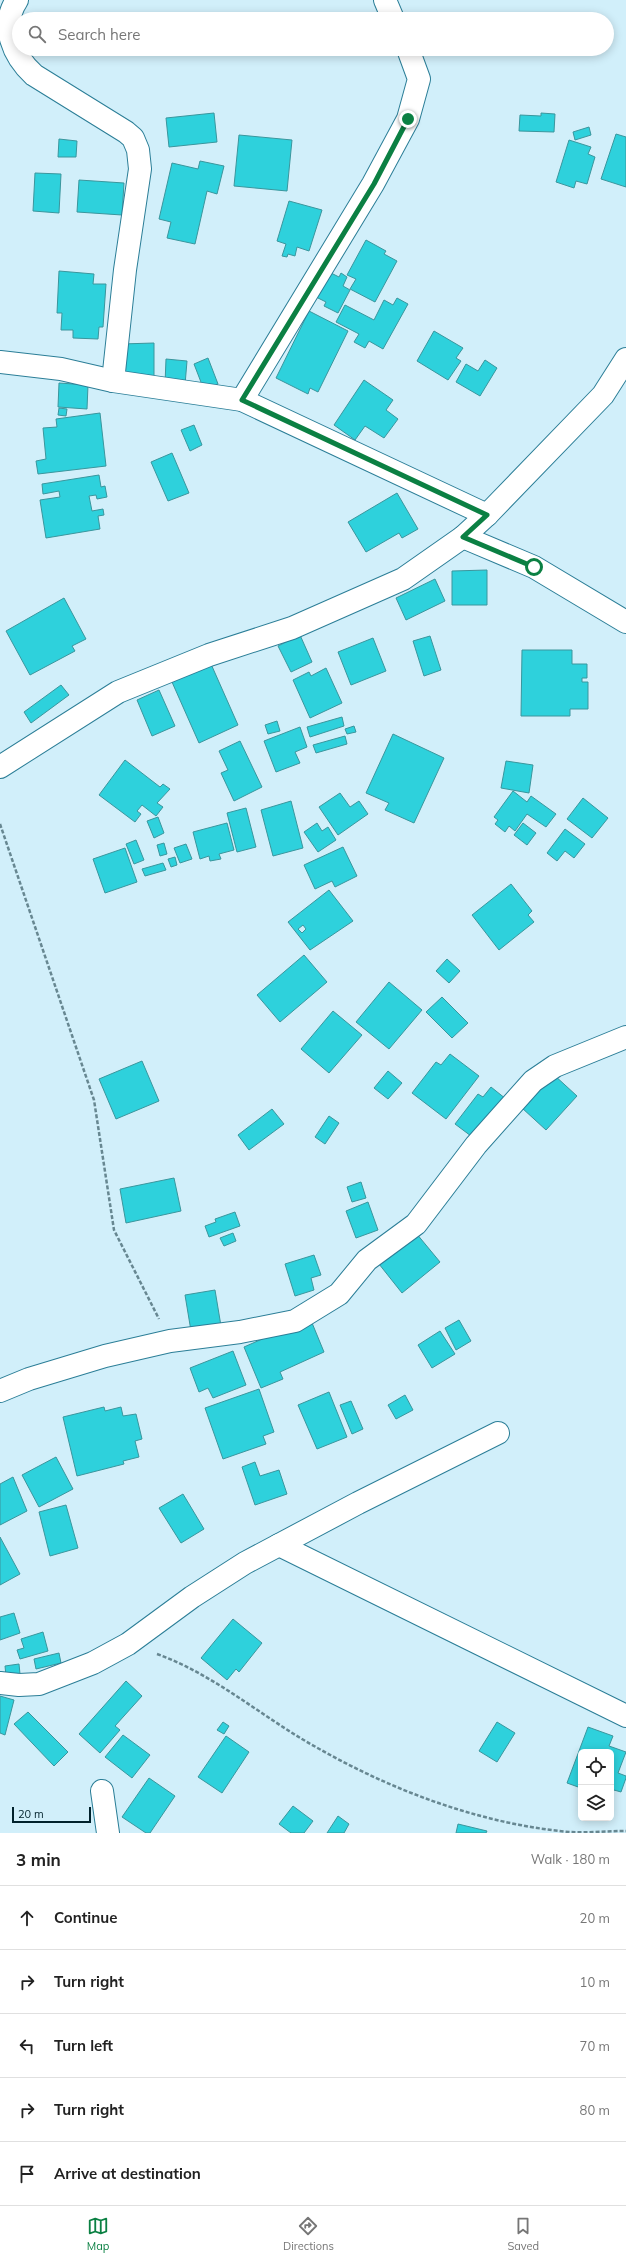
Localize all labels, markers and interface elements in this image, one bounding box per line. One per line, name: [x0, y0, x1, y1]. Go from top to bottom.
search box: [12, 12, 614, 56]
icon: search: [26, 23, 48, 45]
text: Search here: [58, 25, 140, 44]
route end: [399, 110, 417, 128]
route start: [525, 558, 543, 576]
map controls: [578, 1749, 614, 1821]
button: locate: [578, 1749, 614, 1785]
button: layers: [578, 1785, 614, 1821]
scale bar: [12, 1805, 91, 1824]
text: 20 m: [18, 1807, 44, 1821]
text: 3 min: [16, 1849, 61, 1870]
text: Walk · 180 m: [531, 1851, 610, 1867]
icon: ahead: [16, 1907, 38, 1929]
text: Continue: [54, 1908, 117, 1927]
text: 20 m: [580, 1910, 610, 1926]
icon: right: [16, 1971, 38, 1993]
text: Turn right: [54, 1972, 124, 1991]
text: 10 m: [580, 1974, 610, 1990]
icon: left: [16, 2035, 38, 2057]
text: Turn left: [54, 2036, 113, 2055]
text: 70 m: [580, 2038, 610, 2054]
icon: right: [16, 2099, 38, 2121]
text: Turn right: [54, 2100, 124, 2119]
text: 80 m: [580, 2102, 610, 2118]
icon: arrive: [16, 2163, 38, 2185]
text: Arrive at destination: [54, 2164, 201, 2183]
tab: Map: [87, 2215, 109, 2253]
tab: Directions: [283, 2215, 334, 2253]
tab: Saved: [507, 2215, 539, 2253]

